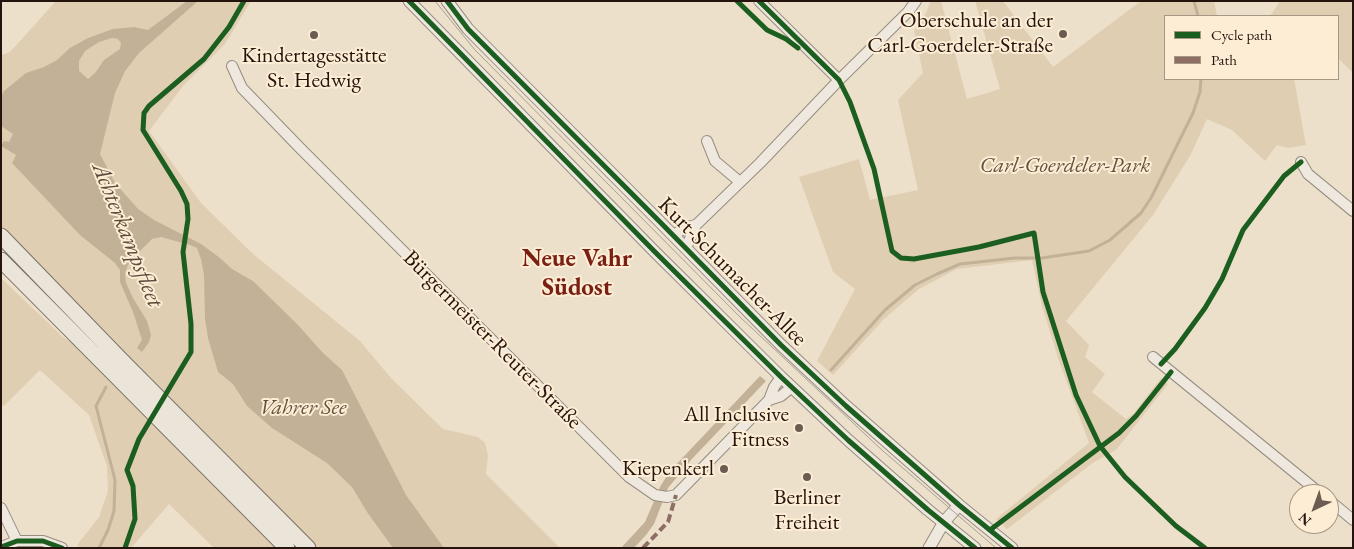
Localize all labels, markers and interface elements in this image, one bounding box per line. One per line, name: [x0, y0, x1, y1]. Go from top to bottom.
place label: Oberschule an der Carl-Goerdeler-Straße: [867, 8, 1053, 59]
legend: [1164, 15, 1339, 80]
text: Cycle path: [1211, 25, 1272, 44]
marker: Oberschule an der Carl-Goerdeler-Straße: [1057, 28, 1069, 40]
marker: Kindertagesstätte St. Hedwig: [308, 29, 320, 41]
place label: Kindertagesstätte St. Hedwig: [241, 43, 387, 94]
text: Path: [1211, 50, 1237, 69]
park label: Carl-Goerdeler-Park: [980, 153, 1150, 179]
water label: Achterkampsfleet: [85, 158, 169, 312]
street label: Kurt-Schumacher-Allee: [652, 192, 812, 352]
district label: Neue Vahr Südost: [522, 244, 632, 303]
street label: Bürgermeister-Reuter-Straße: [397, 245, 587, 435]
park label: Vahrer See: [260, 395, 346, 421]
place label: All Inclusive Fitness: [684, 402, 789, 454]
marker: All Inclusive Fitness: [793, 422, 805, 434]
place label: Kiepenkerl: [622, 456, 714, 482]
marker: Kiepenkerl: [718, 463, 730, 475]
marker: Berliner Freiheit: [801, 471, 813, 483]
north arrow: [1289, 484, 1339, 534]
place label: Berliner Freiheit: [773, 485, 841, 536]
text: N: [1294, 509, 1315, 530]

